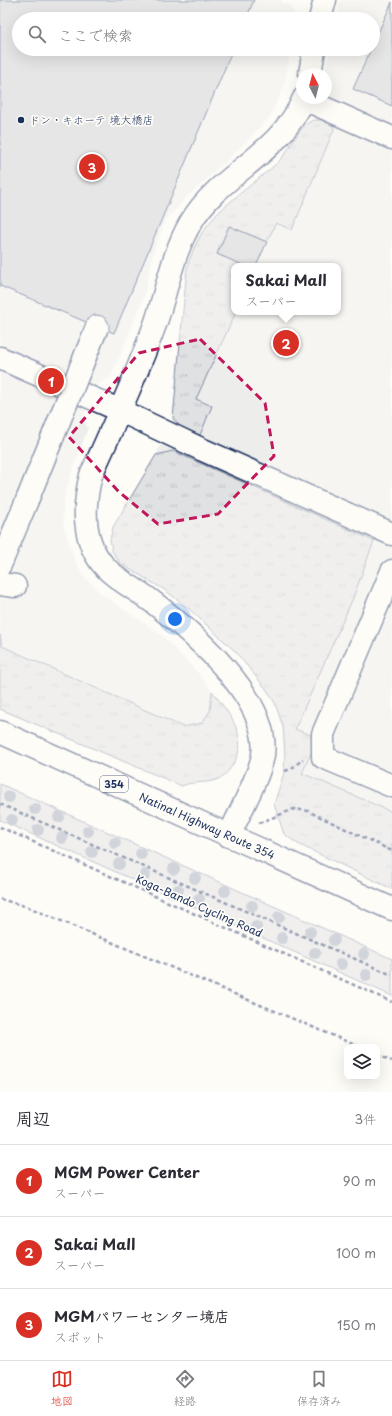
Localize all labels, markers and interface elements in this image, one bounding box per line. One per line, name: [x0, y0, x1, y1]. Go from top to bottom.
search box: [12, 12, 380, 56]
icon: search: [26, 23, 48, 45]
text: ここで検索: [58, 23, 133, 46]
north arrow: [296, 68, 332, 104]
place label: ドン・キホーテ 境大橋店: [29, 111, 154, 128]
marker: ドン・キホーテ 境大橋店: [16, 115, 26, 125]
pin: 3: [79, 152, 105, 182]
popup: [231, 263, 341, 315]
text: Sakai Mall: [245, 268, 327, 291]
text: スーパー: [245, 291, 297, 310]
pin: 2: [273, 328, 299, 358]
pin: 1: [38, 366, 64, 396]
your location: [165, 609, 185, 629]
road number: 354: [100, 776, 128, 792]
street label: Natinal Highway Route 354: [137, 788, 278, 863]
street label: Koga-Bando Cycling Road: [133, 870, 265, 941]
map controls: [344, 1044, 380, 1080]
button: layers: [344, 1044, 380, 1080]
text: 周辺: [16, 1105, 50, 1131]
text: 3件: [354, 1109, 376, 1128]
text: MGM Power Center: [54, 1160, 200, 1183]
text: 1: [26, 1171, 32, 1190]
text: 90 m: [343, 1171, 376, 1190]
text: スーパー: [54, 1183, 105, 1202]
text: Sakai Mall: [54, 1232, 135, 1255]
text: 2: [24, 1243, 34, 1262]
text: 100 m: [336, 1243, 376, 1262]
text: スーパー: [54, 1255, 105, 1274]
text: MGMパワーセンター境店: [54, 1304, 229, 1327]
text: 3: [25, 1315, 33, 1334]
text: 150 m: [337, 1315, 376, 1334]
text: スポット: [54, 1327, 106, 1346]
tab: 地図: [51, 1368, 73, 1409]
tab: 経路: [174, 1368, 196, 1409]
tab: 保存済み: [297, 1368, 341, 1409]

